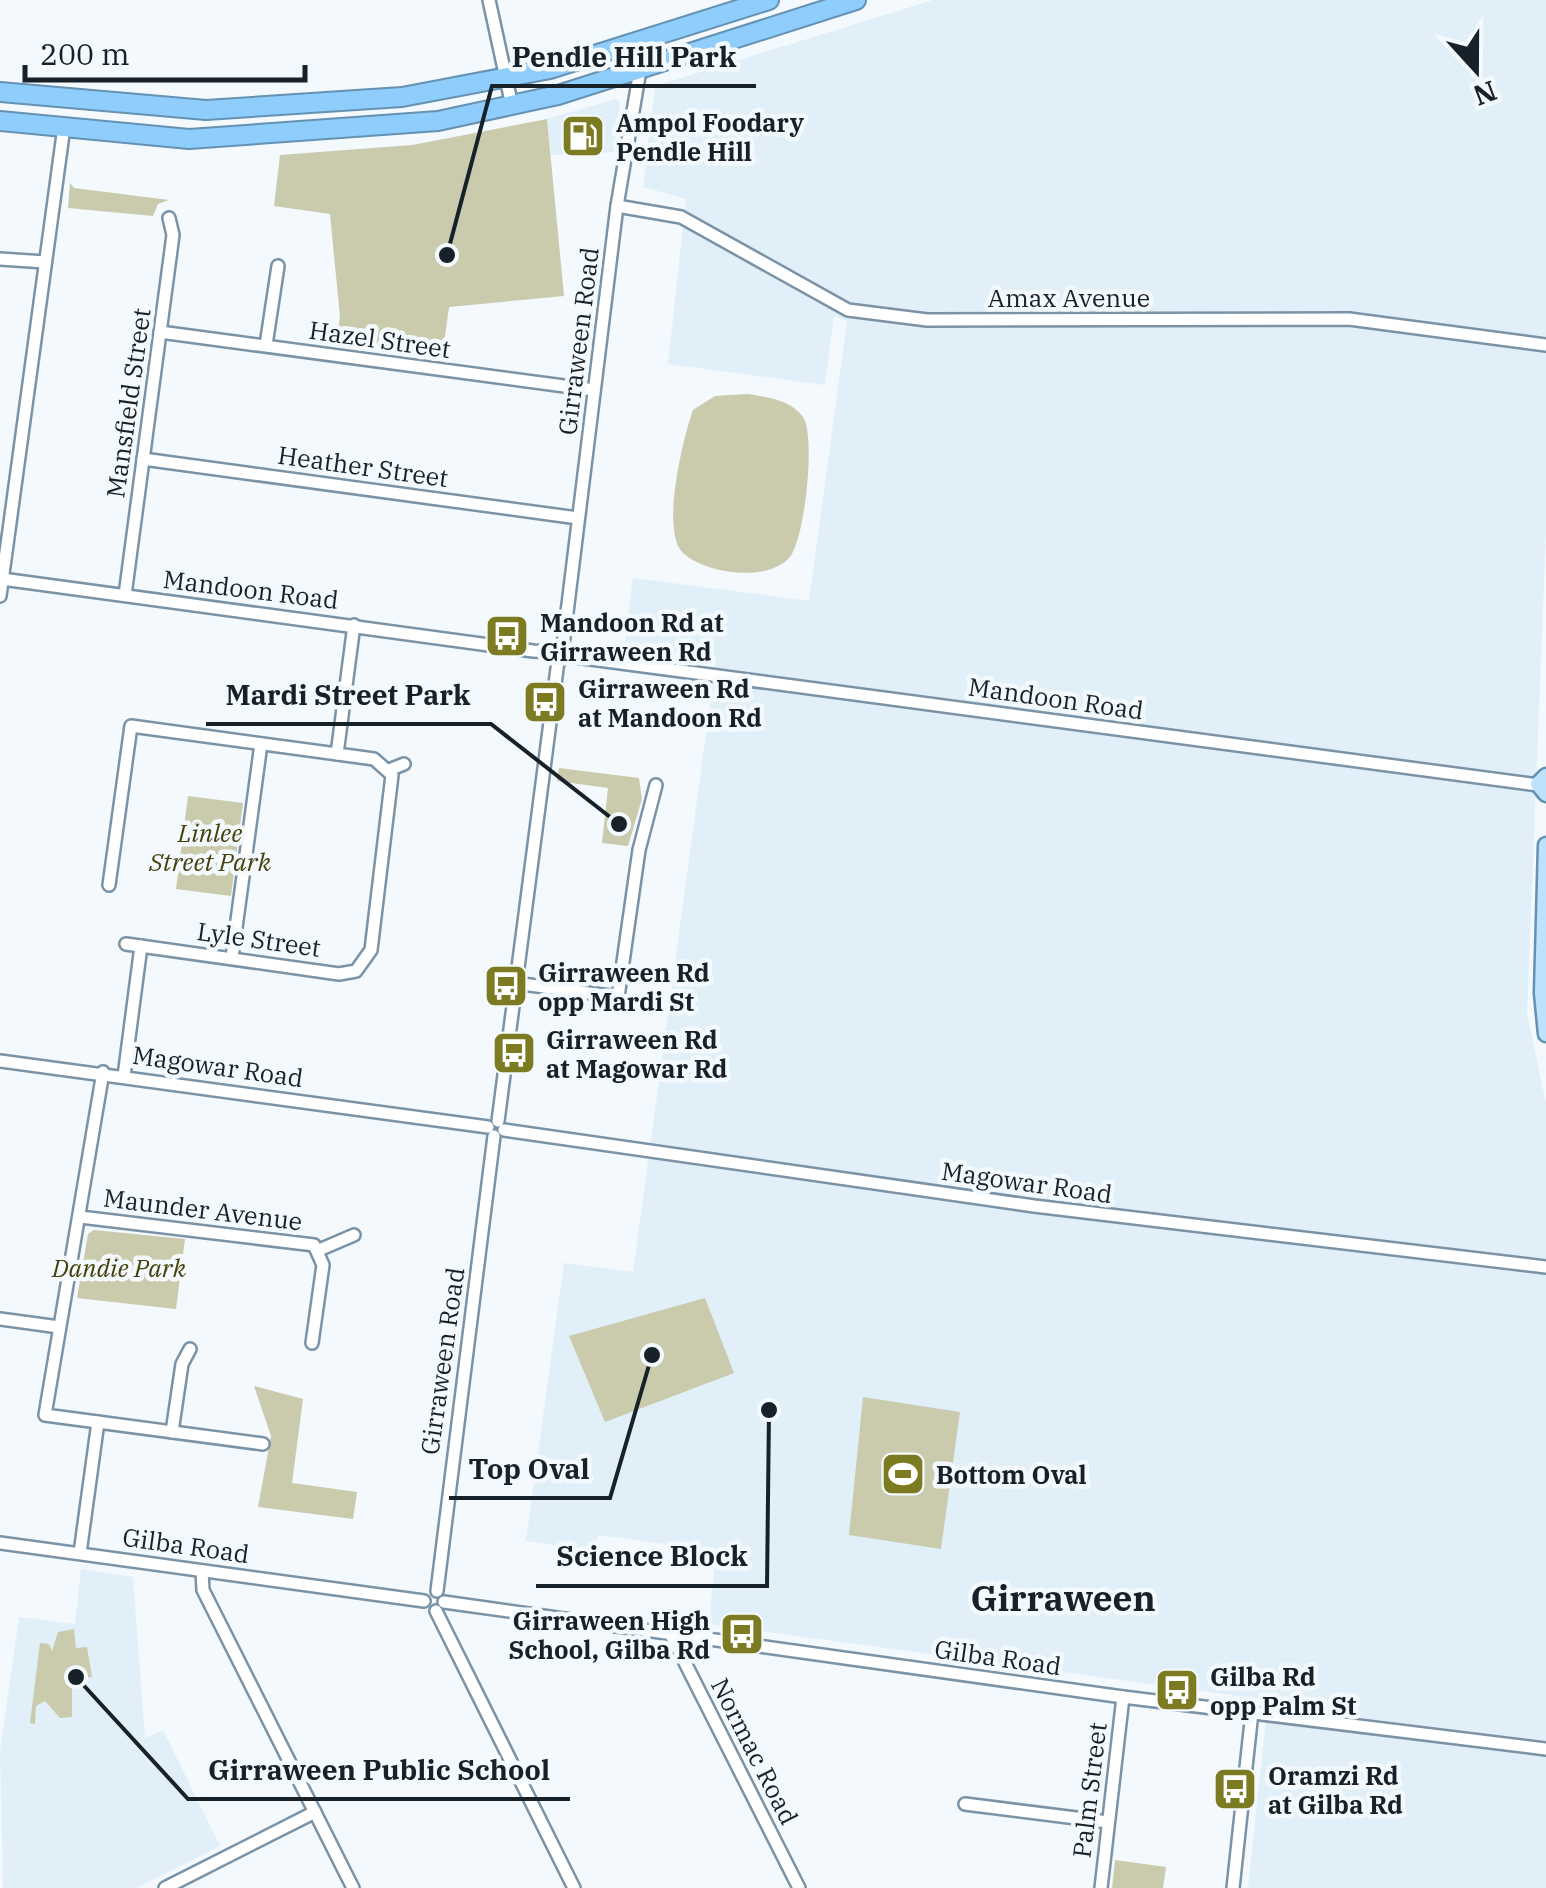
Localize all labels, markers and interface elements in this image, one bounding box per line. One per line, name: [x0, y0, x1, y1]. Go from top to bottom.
scale bar: [25, 20, 305, 82]
north arrow: [1426, 20, 1526, 120]
callout: Pendle Hill Park: [492, 28, 756, 86]
text: 200 m: [40, 34, 130, 73]
text: Pendle Hill Park: [512, 38, 737, 75]
text: N: [1468, 73, 1502, 115]
place label: Ampol Foodary Pendle Hill: [616, 106, 805, 168]
fuel station icon: Ampol Foodary Pendle Hill: [560, 113, 606, 159]
street label: Girraween Road: [550, 245, 606, 437]
street label: Amax Avenue: [988, 281, 1150, 314]
street label: Mansfield Street: [98, 306, 158, 500]
street label: Hazel Street: [307, 313, 453, 365]
street label: Heather Street: [276, 438, 450, 494]
street label: Mandoon Road: [161, 562, 341, 616]
place label: Mandoon Rd at Girraween Rd: [540, 606, 724, 668]
bus stop icon: Mandoon Rd at Girraween Rd: [484, 613, 530, 659]
callout: Mardi Street Park: [206, 666, 491, 724]
street label: Mandoon Road: [966, 669, 1146, 727]
place label: Girraween Rd at Mandoon Rd: [578, 672, 762, 734]
text: Mardi Street Park: [226, 676, 471, 713]
bus stop icon: Girraween Rd at Mandoon Rd: [522, 679, 568, 725]
park label: Linlee Street Park: [148, 816, 272, 878]
street label: Lyle Street: [195, 914, 323, 964]
place label: Girraween Rd opp Mardi St: [538, 956, 710, 1018]
bus stop icon: Girraween Rd opp Mardi St: [483, 963, 529, 1009]
place label: Girraween Rd at Magowar Rd: [546, 1023, 728, 1085]
bus stop icon: Girraween Rd at Magowar Rd: [491, 1030, 537, 1076]
street label: Magowar Road: [131, 1038, 305, 1094]
street label: Magowar Road: [940, 1154, 1114, 1210]
street label: Maunder Avenue: [102, 1180, 304, 1238]
park label: Dandie Park: [51, 1251, 187, 1284]
street label: Girraween Road: [413, 1265, 471, 1457]
callout: Top Oval: [449, 1440, 610, 1498]
text: Top Oval: [468, 1450, 590, 1487]
sports icon: Bottom Oval: [880, 1451, 926, 1497]
place label: Bottom Oval: [936, 1458, 1087, 1491]
street label: Gilba Road: [120, 1520, 252, 1570]
callout: Science Block: [536, 1528, 767, 1586]
text: Science Block: [556, 1537, 748, 1574]
district label: Girraween: [970, 1575, 1156, 1621]
place label: Girraween High School, Gilba Rd: [509, 1604, 710, 1666]
bus stop icon: Girraween High School, Gilba Rd: [719, 1611, 765, 1657]
street label: Gilba Road: [932, 1632, 1064, 1682]
place label: Gilba Rd opp Palm St: [1210, 1660, 1356, 1722]
bus stop icon: Gilba Rd opp Palm St: [1154, 1667, 1200, 1713]
street label: Normac Road: [704, 1672, 806, 1830]
street label: Palm Street: [1064, 1720, 1114, 1860]
callout: Girraween Public School: [188, 1741, 570, 1799]
text: Girraween Public School: [208, 1751, 550, 1788]
place label: Oramzi Rd at Gilba Rd: [1268, 1759, 1403, 1821]
bus stop icon: Oramzi Rd at Gilba Rd: [1212, 1766, 1258, 1812]

